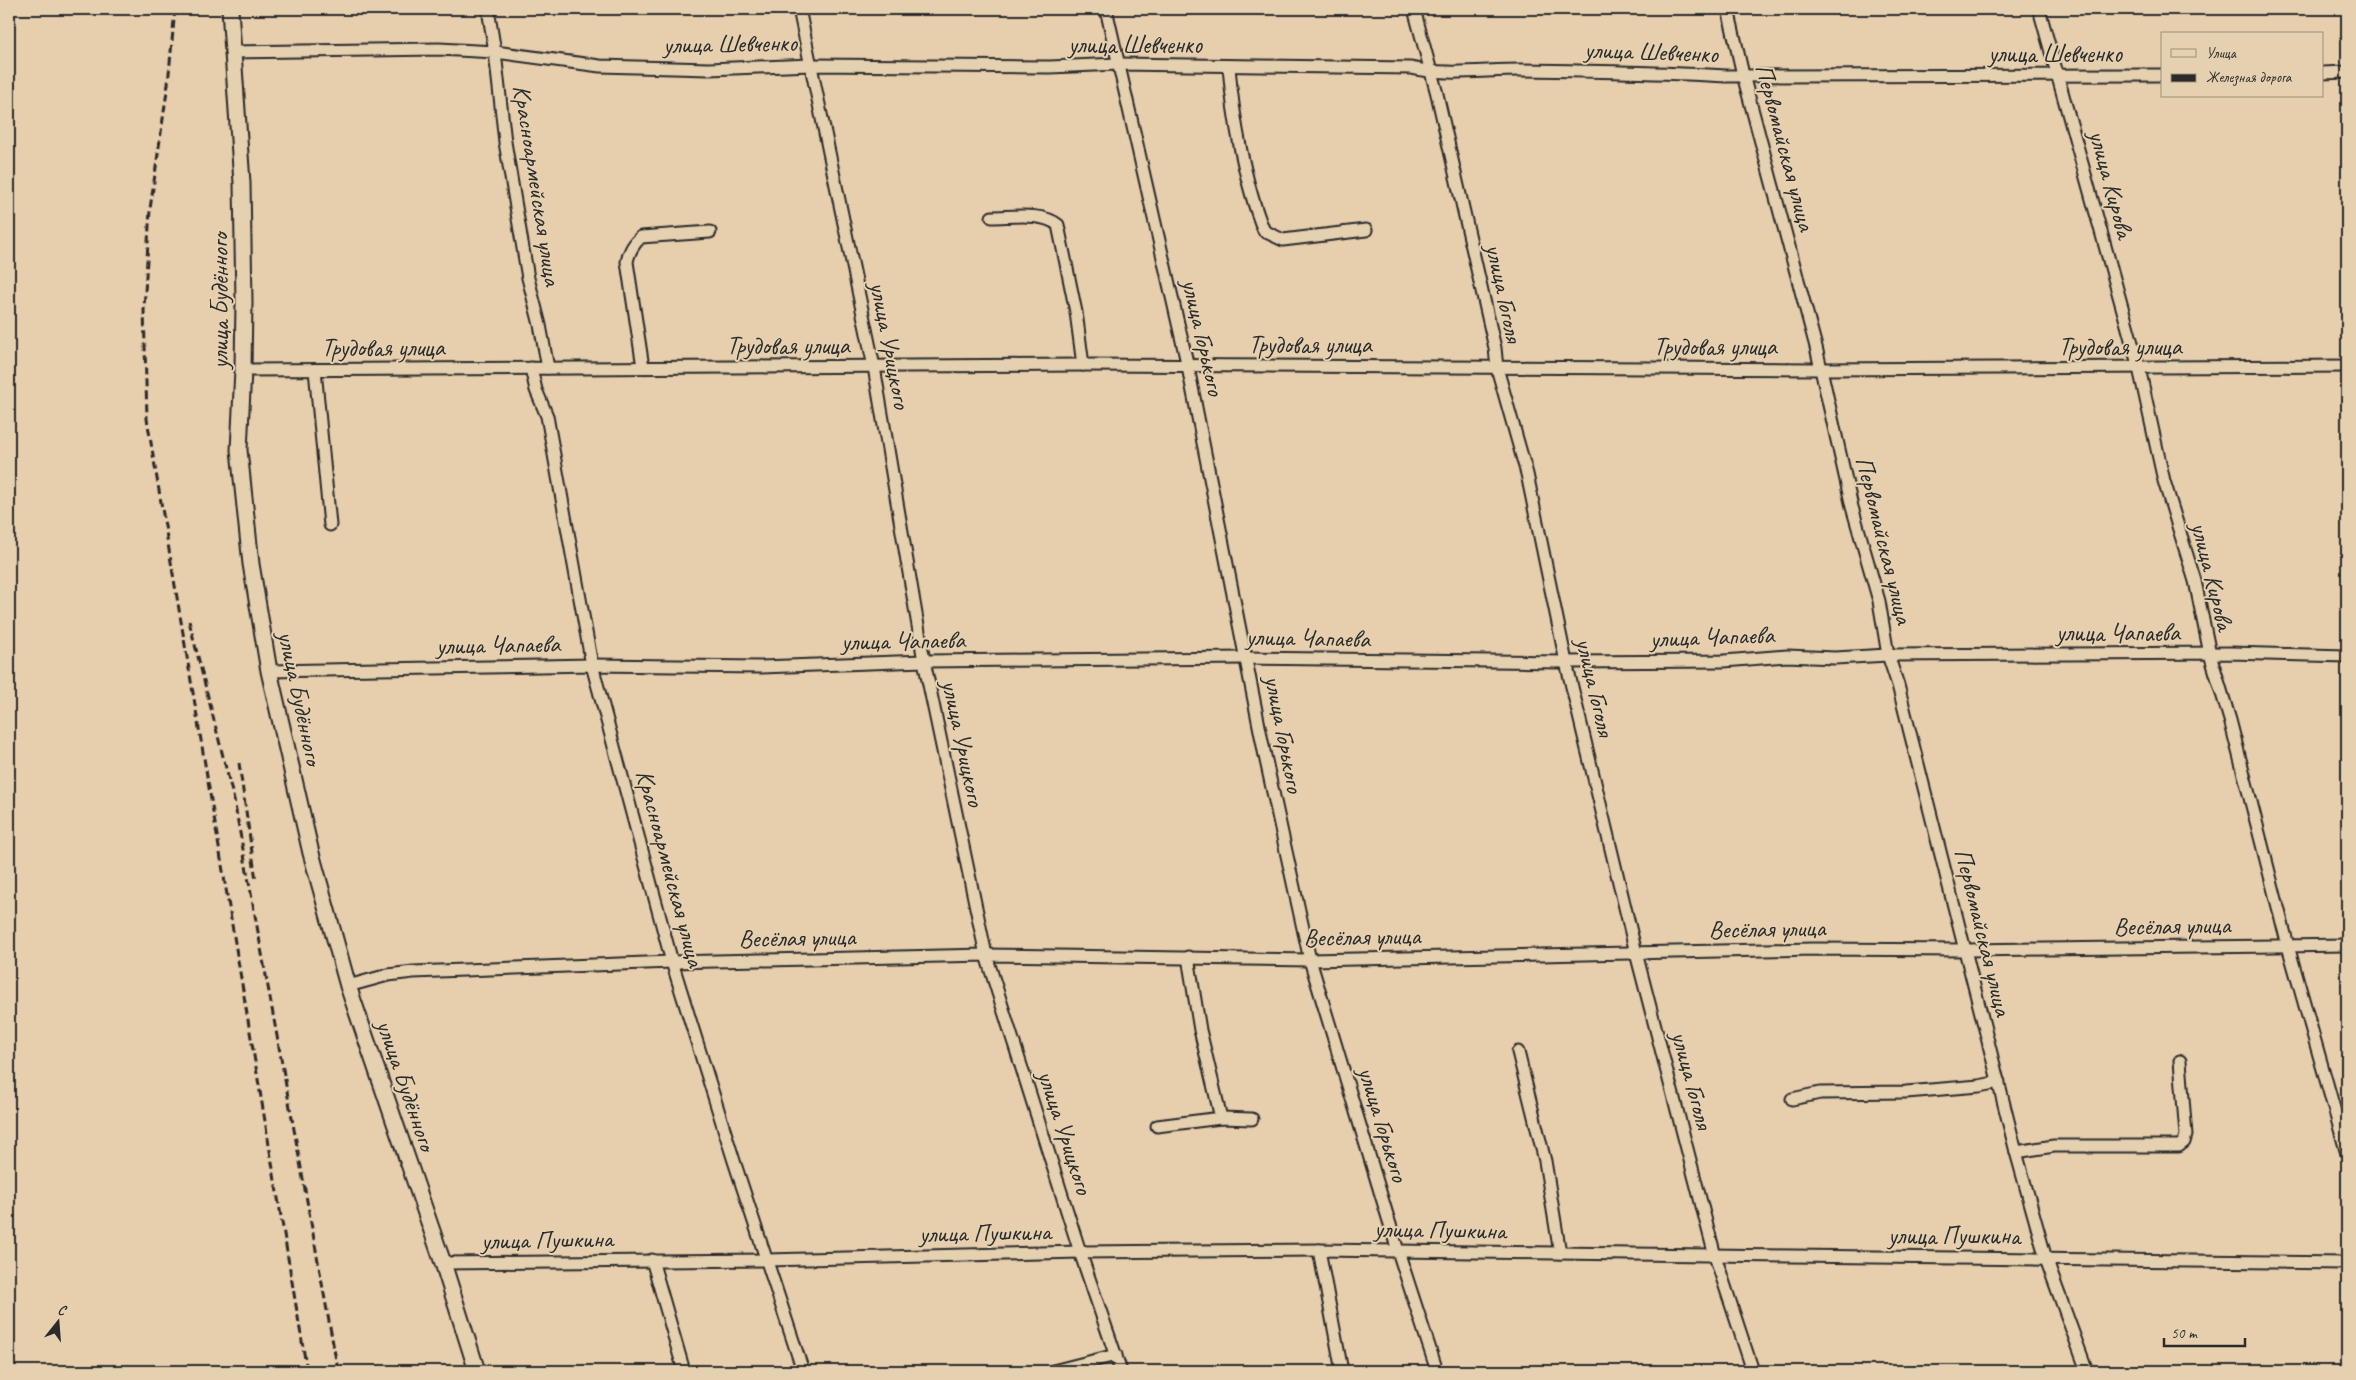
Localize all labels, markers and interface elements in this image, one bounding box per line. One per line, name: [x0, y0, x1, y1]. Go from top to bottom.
street label: улица Шевченко: [661, 27, 798, 61]
street label: улица Шевченко: [1066, 29, 1203, 61]
legend: [2161, 32, 2324, 98]
street label: улица Шевченко: [1582, 34, 1719, 70]
street label: улица Шевченко: [1986, 38, 2123, 70]
text: Улица: [2206, 44, 2237, 63]
street label: Первомайская улица: [1747, 60, 1823, 236]
text: Железная дорога: [2206, 68, 2293, 87]
street label: Красноармейская улица: [505, 82, 569, 290]
street label: улица Кирова: [2081, 125, 2141, 244]
street label: улица Будённого: [204, 230, 236, 371]
street label: улица Гоголя: [1478, 239, 1531, 348]
street label: улица Горького: [1174, 274, 1232, 400]
street label: улица Урицкого: [862, 277, 918, 412]
street label: Трудовая улица: [1248, 329, 1374, 361]
street label: Трудовая улица: [726, 330, 852, 362]
street label: Трудовая улица: [1653, 331, 1779, 363]
street label: Трудовая улица: [2058, 331, 2184, 363]
street label: Трудовая улица: [321, 332, 447, 364]
street label: Первомайская улица: [1848, 453, 1921, 629]
street label: улица Кирова: [2183, 517, 2242, 636]
street label: улица Чапаева: [2054, 617, 2182, 649]
street label: улица Чапаева: [1647, 619, 1777, 655]
street label: улица Чапаева: [1244, 621, 1372, 655]
street label: улица Чапаева: [839, 624, 967, 658]
street label: улица Будённого: [270, 626, 330, 771]
street label: улица Чапаева: [434, 628, 562, 662]
street label: улица Гоголя: [1568, 633, 1622, 742]
street label: улица Горького: [1257, 671, 1311, 797]
street label: улица Урицкого: [934, 675, 992, 811]
street label: Красноармейская улица: [628, 766, 712, 972]
street label: Первомайская улица: [1947, 845, 2020, 1021]
street label: Весёлая улица: [2113, 909, 2233, 943]
street label: Весёлая улица: [1708, 912, 1828, 946]
street label: Весёлая улица: [1303, 920, 1423, 954]
street label: Весёлая улица: [738, 921, 858, 955]
street label: улица Будённого: [368, 1014, 444, 1158]
street label: улица Гоголя: [1663, 1026, 1721, 1135]
street label: улица Горького: [1350, 1061, 1416, 1187]
street label: улица Урицкого: [1029, 1064, 1100, 1199]
street label: улица Пушкина: [1372, 1213, 1509, 1247]
street label: улица Пушкина: [917, 1216, 1054, 1250]
street label: улица Пушкина: [1886, 1220, 2023, 1252]
street label: улица Пушкина: [479, 1223, 616, 1257]
north arrow: [32, 1298, 82, 1348]
text: С: [56, 1301, 69, 1320]
scale bar: [2164, 1315, 2245, 1347]
text: 50 m: [2171, 1324, 2198, 1343]

